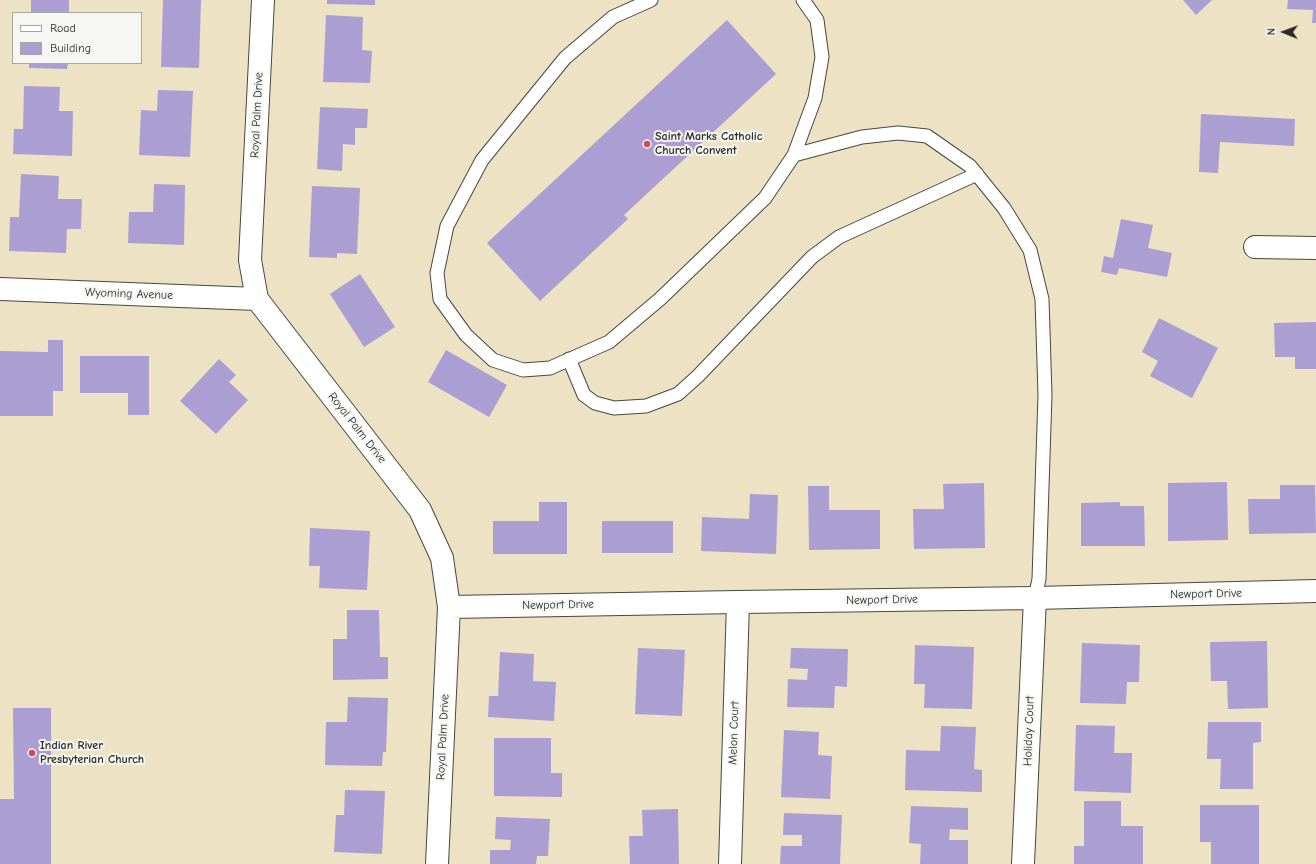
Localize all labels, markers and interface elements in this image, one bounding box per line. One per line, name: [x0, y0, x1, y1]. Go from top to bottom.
legend: [12, 12, 142, 64]
north arrow: [1264, 12, 1304, 52]
text: Road: [50, 21, 76, 35]
text: N: [1265, 28, 1278, 35]
text: Building: [50, 41, 91, 55]
street label: Royal Palm Drive: [248, 72, 266, 158]
place label: Saint Marks Catholic Church Convent: [655, 130, 762, 158]
marker: Saint Marks Catholic Church Convent: [642, 139, 652, 149]
street label: Wyoming Avenue: [85, 285, 173, 303]
street label: Royal Palm Drive: [325, 390, 389, 466]
street label: Newport Drive: [1170, 586, 1242, 602]
street label: Newport Drive: [846, 592, 918, 608]
street label: Newport Drive: [522, 597, 594, 613]
street label: Royal Palm Drive: [434, 694, 452, 780]
street label: Holiday Court: [1021, 696, 1037, 766]
street label: Melon Court: [726, 701, 742, 765]
place label: Indian River Presbyterian Church: [40, 739, 144, 767]
marker: Indian River Presbyterian Church: [27, 748, 37, 758]

